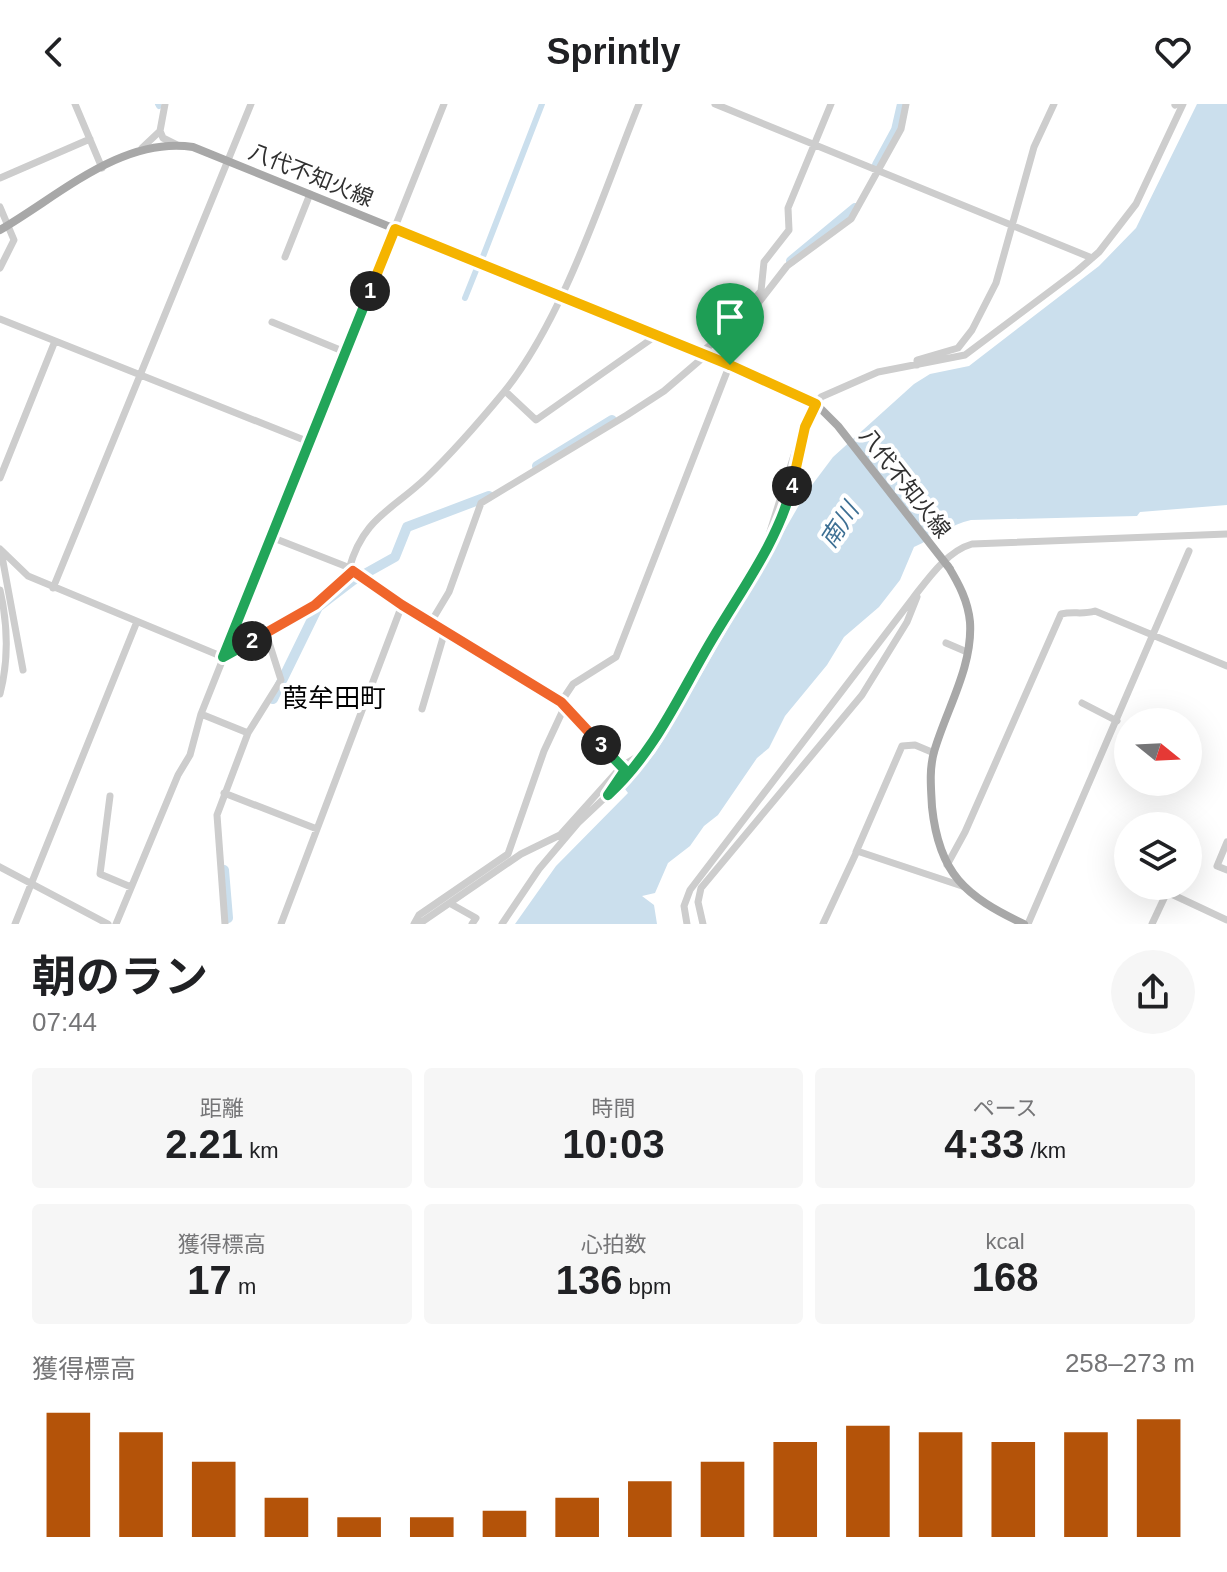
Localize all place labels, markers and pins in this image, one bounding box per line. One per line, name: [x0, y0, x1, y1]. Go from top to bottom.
pin: 1: [350, 271, 390, 311]
pin: [696, 283, 764, 365]
pin: 4: [772, 466, 812, 506]
pin: 2: [232, 621, 272, 661]
pin: 3: [581, 725, 621, 765]

